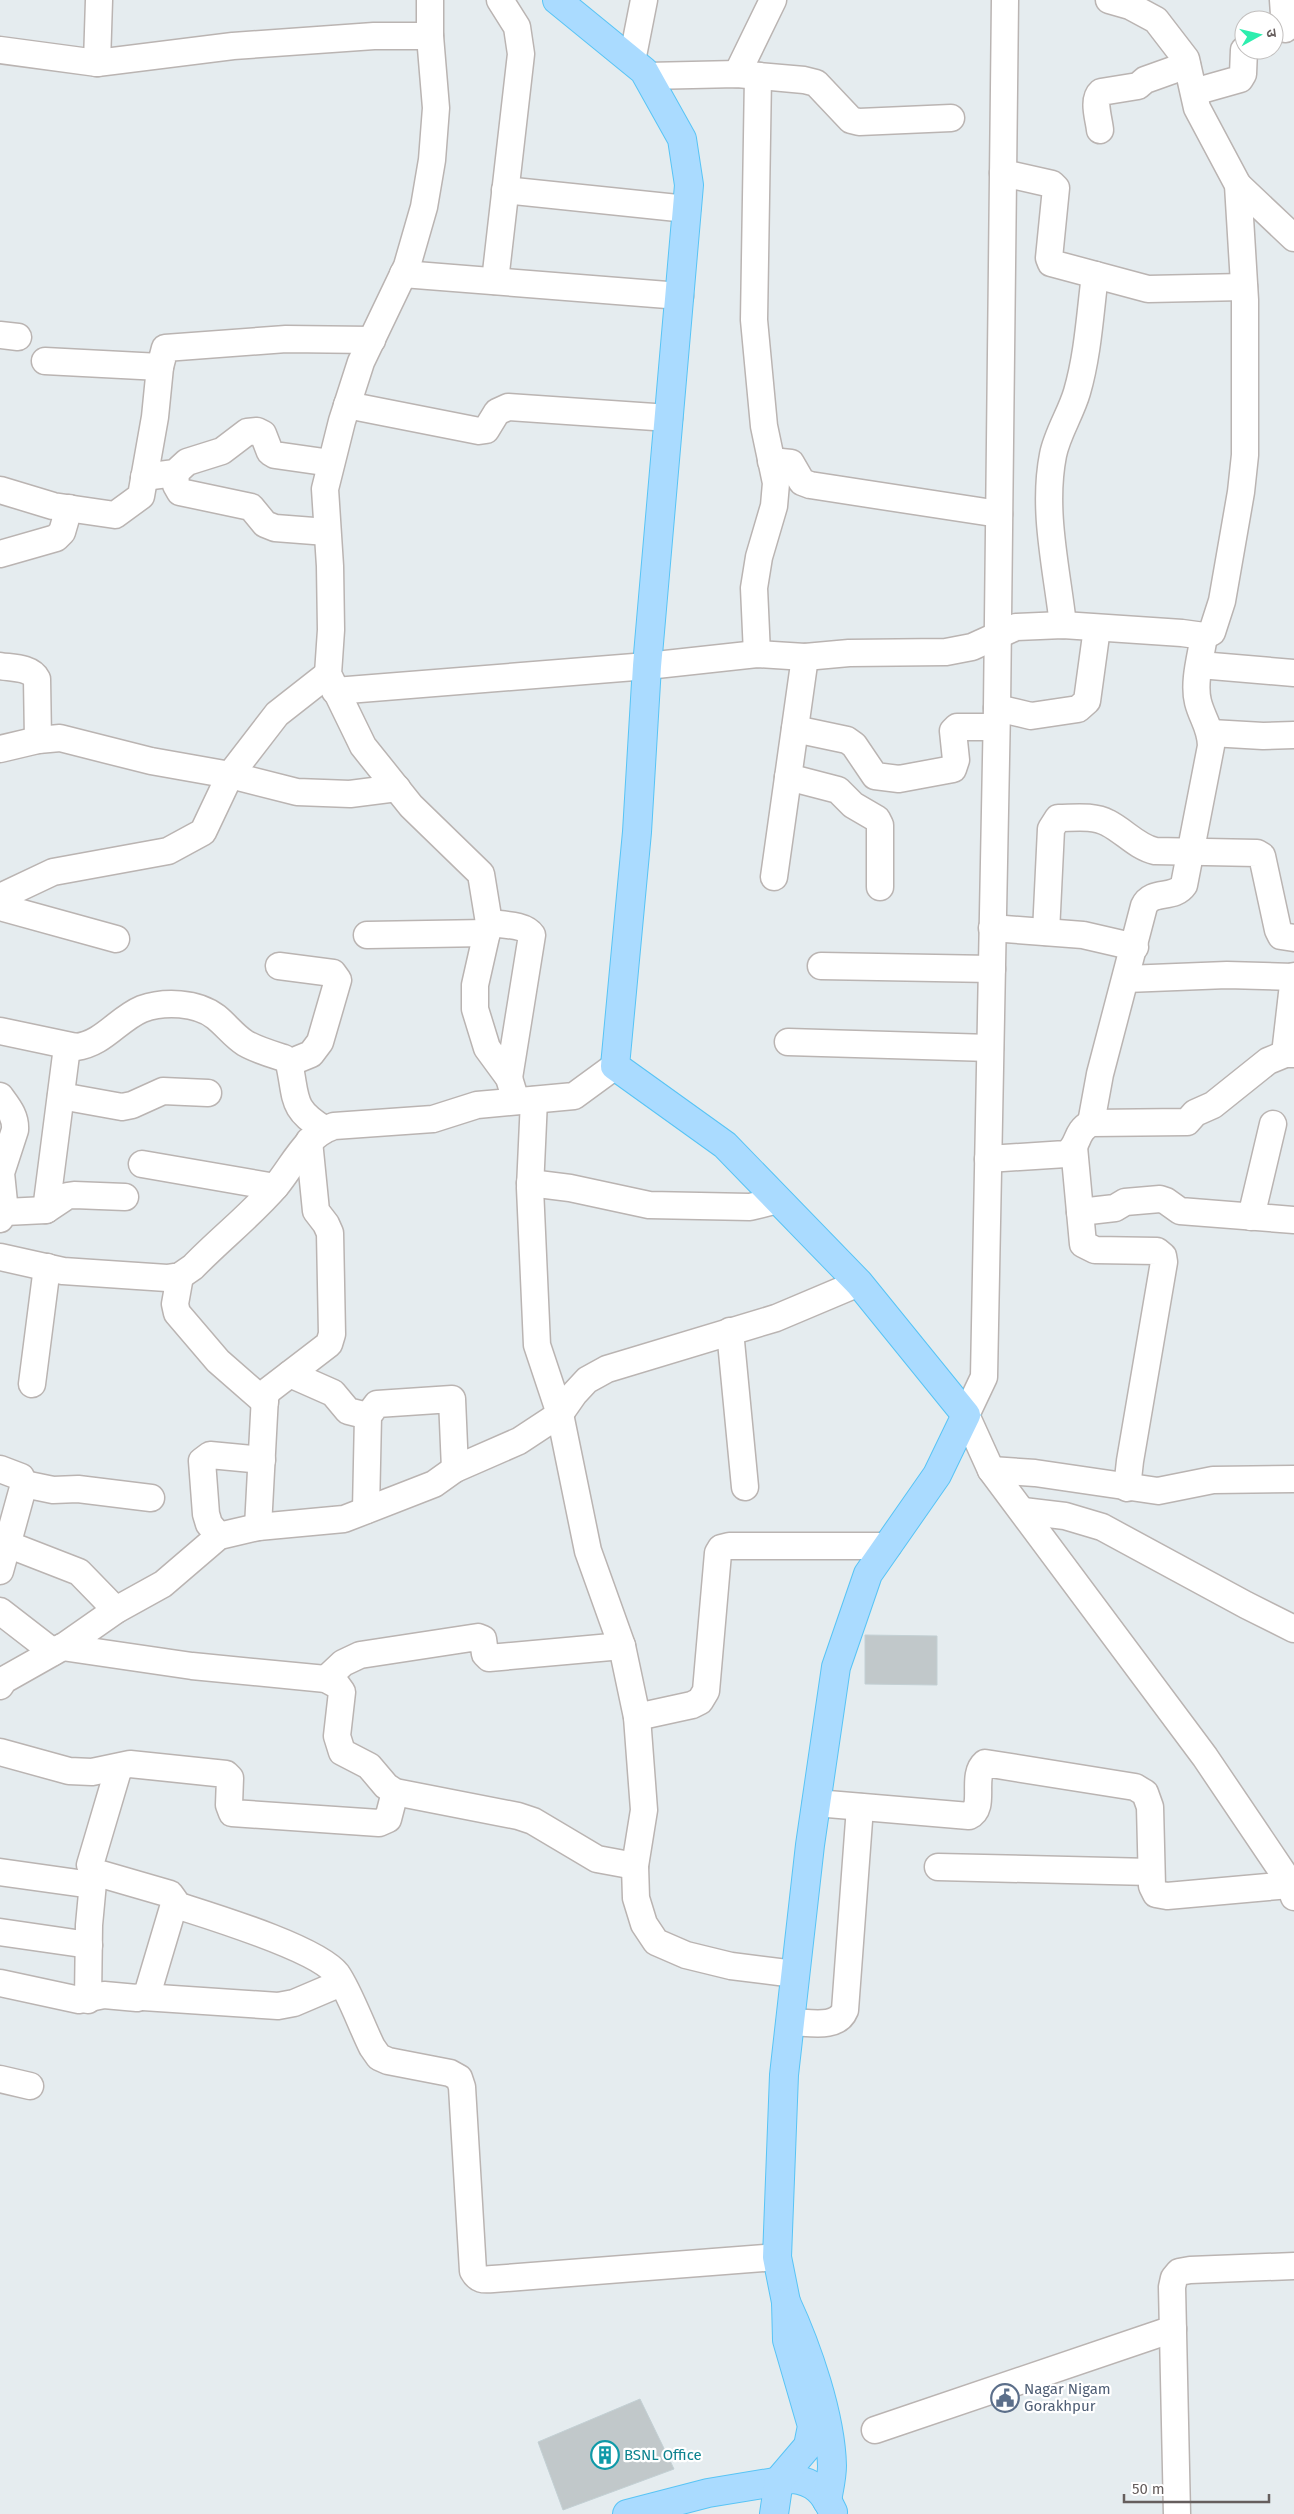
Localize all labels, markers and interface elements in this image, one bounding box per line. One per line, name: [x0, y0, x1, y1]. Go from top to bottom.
north arrow: [1234, 10, 1284, 60]
text: उ: [1262, 28, 1280, 39]
place label: Nagar Nigam Gorakhpur: [1024, 2380, 1111, 2415]
public building icon: Nagar Nigam Gorakhpur: [990, 2383, 1020, 2413]
building icon: BSNL Office: [590, 2440, 620, 2470]
place label: BSNL Office: [624, 2446, 702, 2464]
scale bar: [1124, 2472, 1269, 2504]
text: 50 m: [1132, 2480, 1165, 2498]

